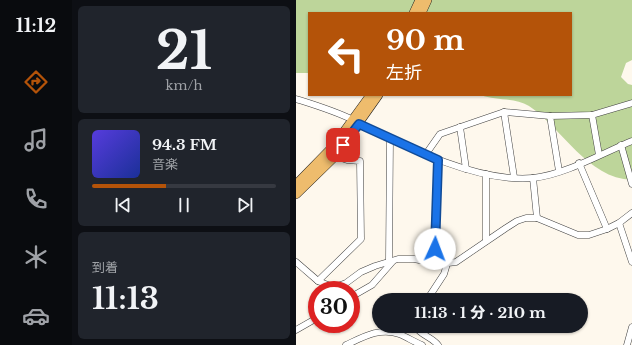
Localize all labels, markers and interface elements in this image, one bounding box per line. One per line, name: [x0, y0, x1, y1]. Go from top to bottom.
text: 11:12: [16, 15, 56, 37]
text: 21: [156, 19, 212, 83]
text: 90 m: [386, 23, 464, 58]
icon: left: [320, 28, 372, 80]
text: 左折: [386, 62, 422, 84]
icon: directions: [22, 68, 50, 96]
text: km/h: [166, 77, 202, 94]
icon: music: [22, 126, 50, 154]
pin: [326, 128, 360, 162]
icon: arrive: [332, 134, 354, 156]
text: 94.3 FM: [152, 135, 217, 154]
text: 音楽: [152, 156, 178, 173]
icon: phone: [22, 185, 50, 213]
icon: previous: [112, 194, 134, 216]
icon: pause: [173, 194, 195, 216]
icon: next: [234, 194, 256, 216]
position arrow: [414, 228, 456, 270]
icon: climate: [22, 243, 50, 271]
text: 到着: [92, 259, 118, 276]
text: 11:13: [92, 280, 159, 317]
speed limit sign: 30: [308, 281, 360, 333]
icon: car: [22, 302, 50, 330]
text: 11:13 · 1 分 · 210 m: [414, 303, 546, 322]

